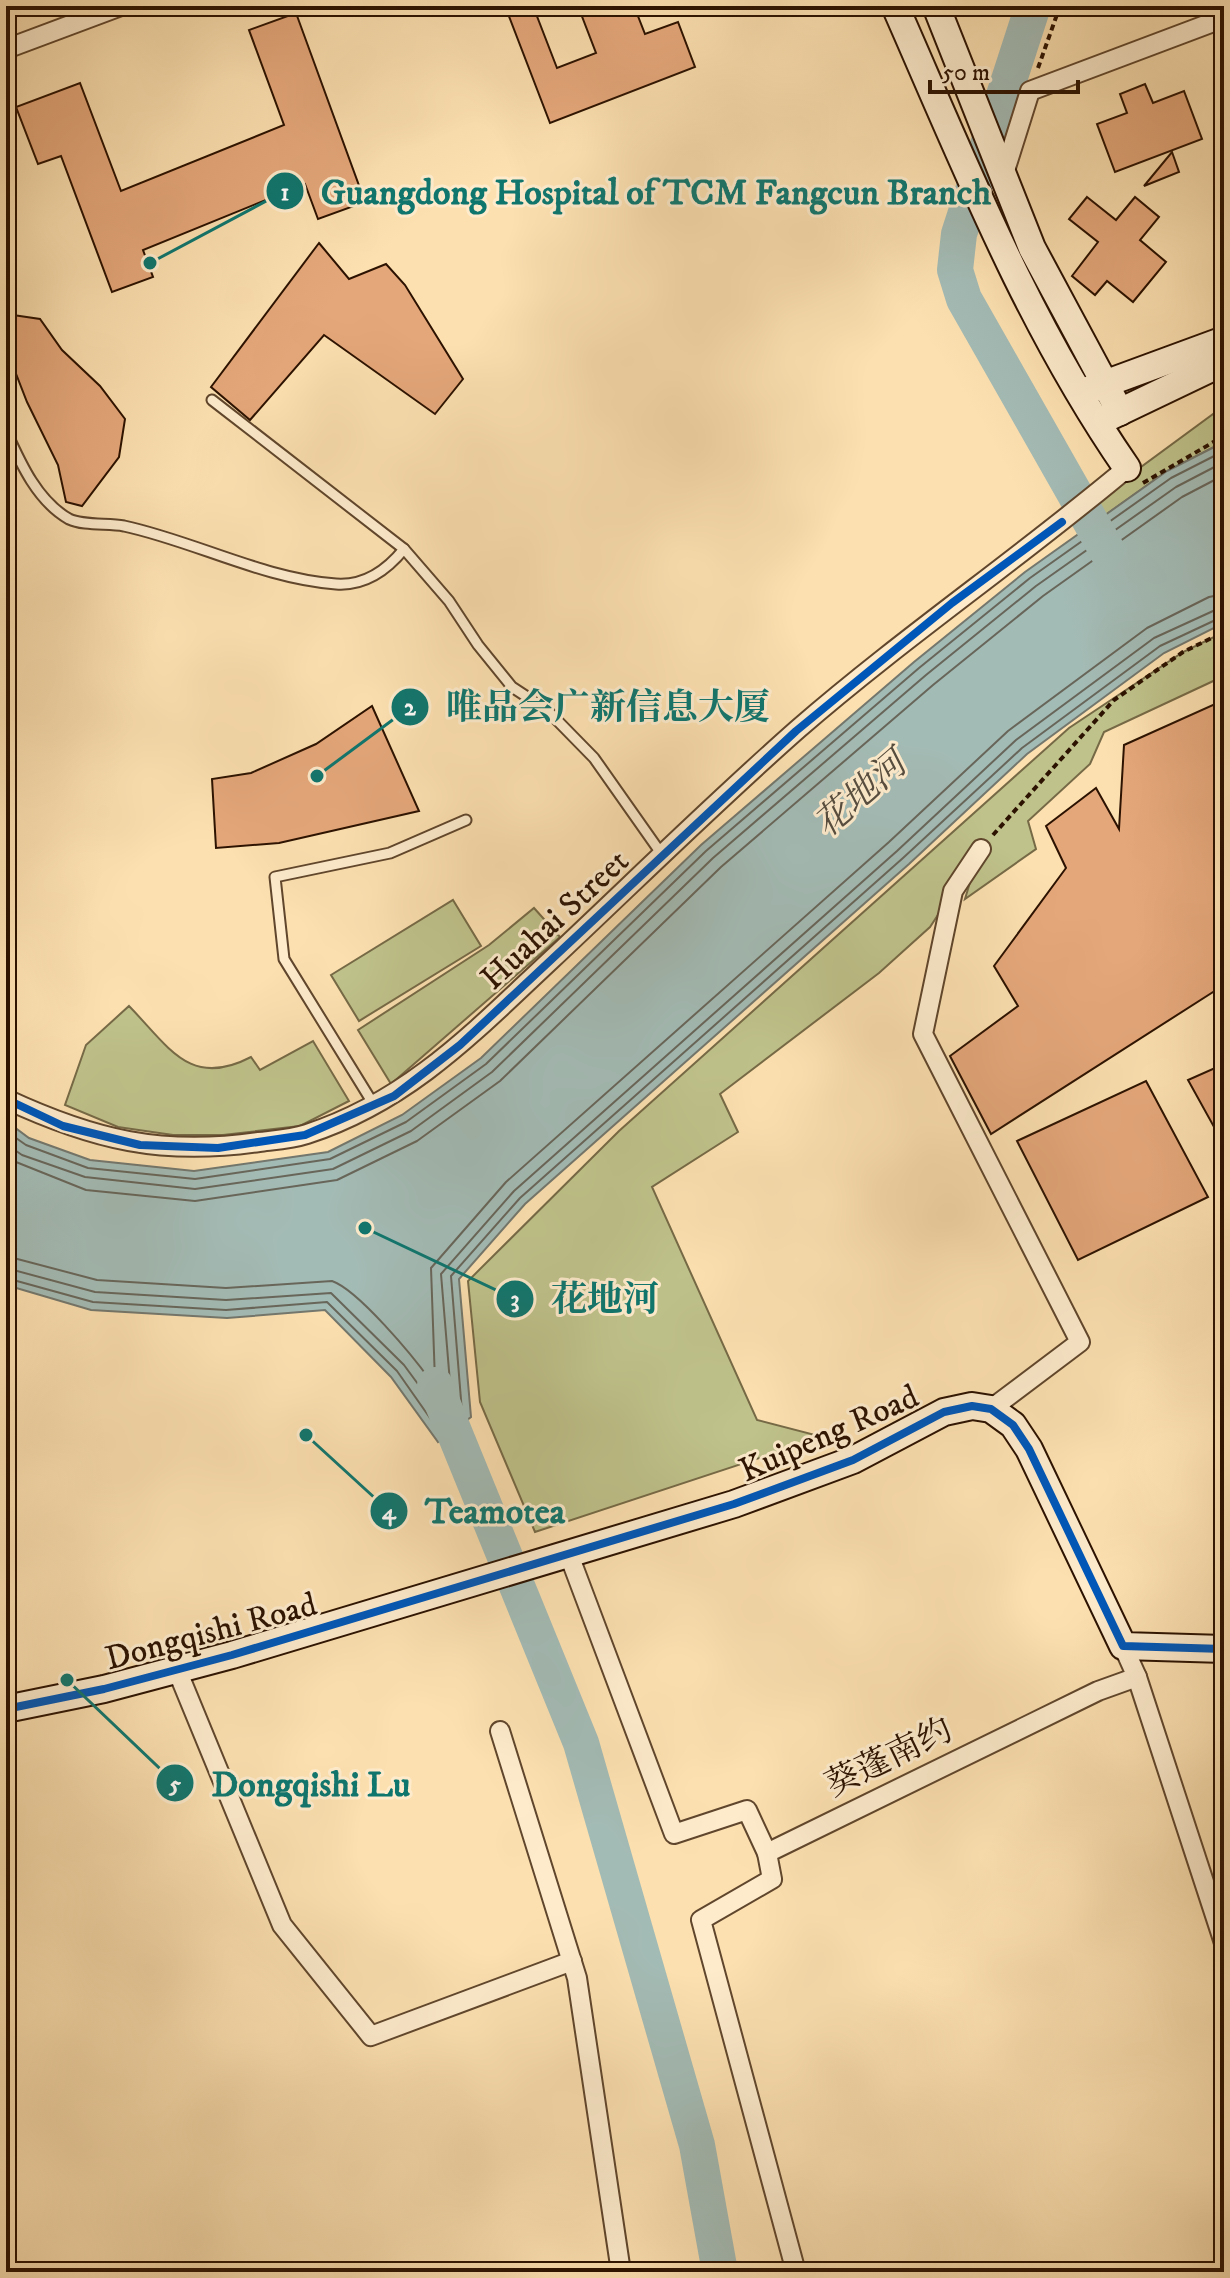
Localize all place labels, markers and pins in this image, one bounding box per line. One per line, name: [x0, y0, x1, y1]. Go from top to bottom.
callout: Guangdong Hospital of TCM Fangcun Branch: [265, 161, 1007, 221]
callout: 唯品会广新信息大厦: [390, 677, 786, 737]
callout: 花地河: [495, 1269, 675, 1329]
callout: Teamotea: [369, 1481, 581, 1541]
callout: Dongqishi Lu: [155, 1753, 426, 1813]

